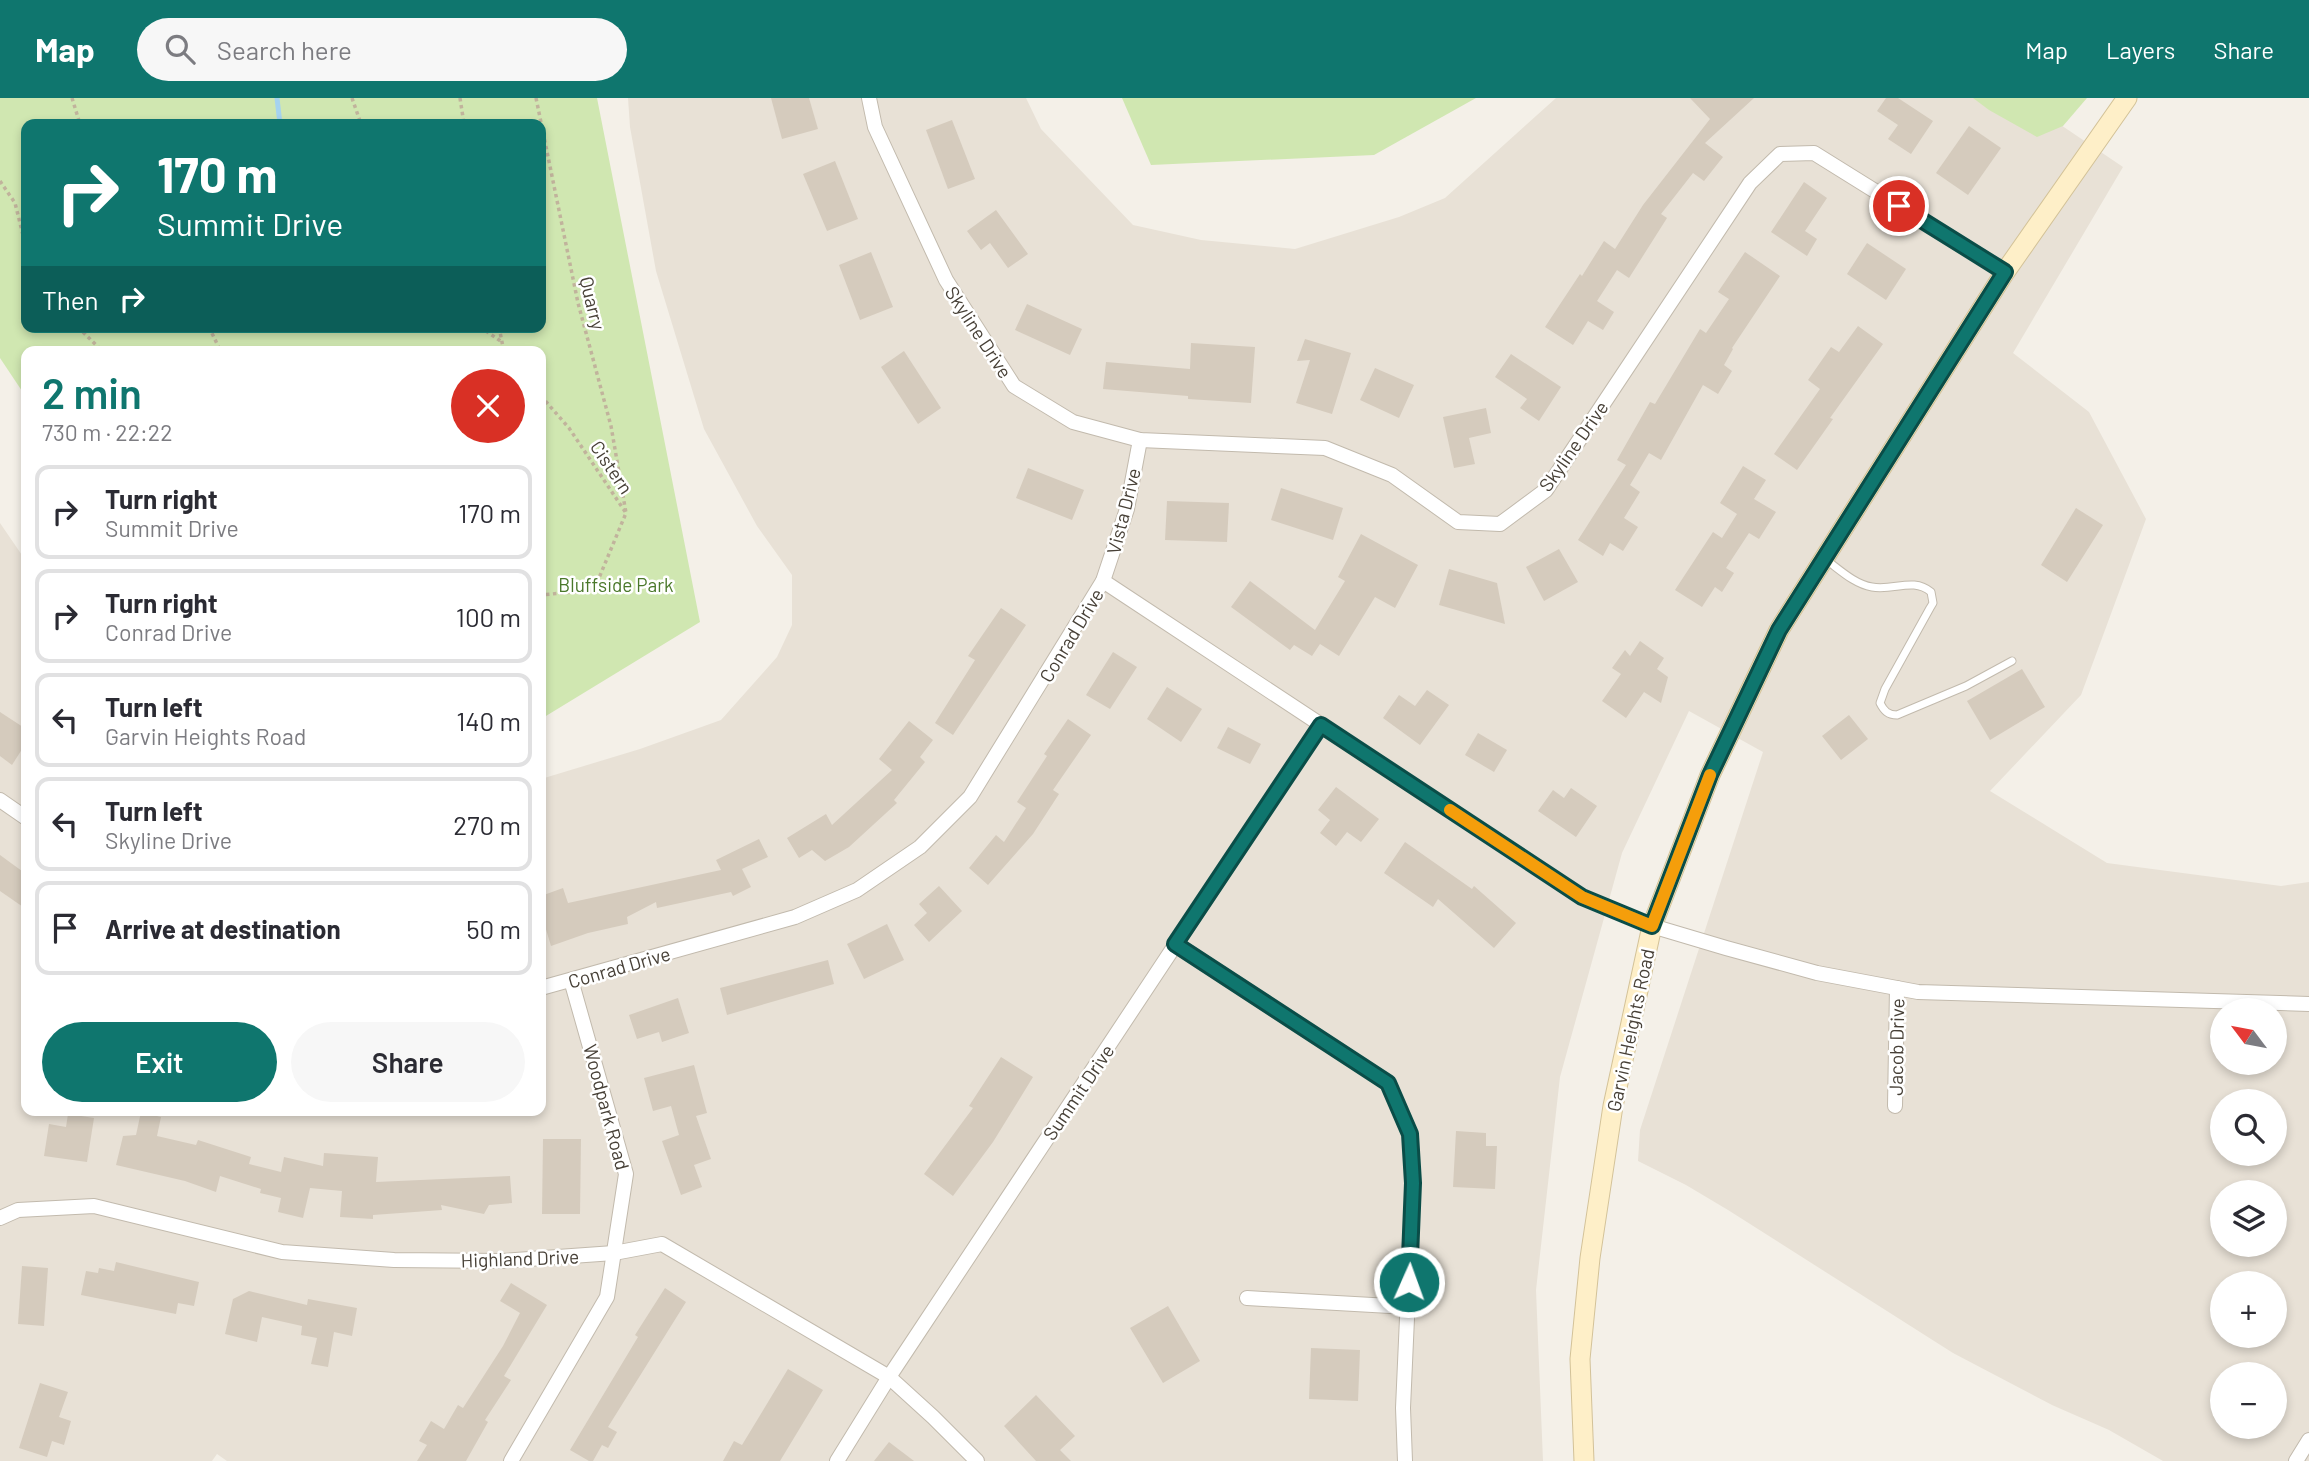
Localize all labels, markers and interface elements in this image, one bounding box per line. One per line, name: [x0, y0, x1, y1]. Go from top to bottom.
search box: [137, 18, 627, 81]
text: Map: [35, 29, 95, 69]
icon: search: [161, 30, 199, 68]
text: Search here: [217, 34, 352, 65]
text: Map: [2025, 35, 2068, 64]
text: Layers: [2106, 35, 2175, 64]
text: Share: [2213, 35, 2274, 64]
text: 170 m: [157, 144, 277, 203]
icon: right: [42, 147, 133, 238]
pin: [1869, 176, 1929, 236]
icon: arrive: [1880, 187, 1918, 225]
text: Summit Drive: [157, 204, 343, 242]
street label: Quarry: [575, 274, 611, 332]
icon: right: [113, 280, 151, 318]
street label: Skyline Drive: [941, 282, 1017, 382]
text: Then: [42, 284, 99, 315]
text: 2 min: [42, 367, 142, 417]
button: close: [451, 369, 525, 443]
street label: Skyline Drive: [1533, 396, 1613, 496]
text: 730 m · 22:22: [42, 418, 172, 446]
street label: Cistern: [586, 436, 638, 498]
street label: Vista Drive: [1101, 466, 1145, 556]
text: Turn right: [105, 483, 218, 514]
icon: right: [46, 493, 84, 531]
text: 170 m: [458, 497, 521, 528]
text: Summit Drive: [105, 514, 239, 542]
park label: Bluffside Park: [558, 573, 674, 596]
street label: Conrad Drive: [1034, 584, 1108, 686]
text: Turn right: [105, 587, 218, 618]
icon: right: [46, 597, 84, 635]
text: 100 m: [456, 601, 521, 632]
text: Conrad Drive: [105, 618, 232, 646]
text: Turn left: [105, 691, 203, 722]
icon: left: [46, 701, 84, 739]
text: 140 m: [456, 705, 521, 736]
text: Garvin Heights Road: [105, 722, 306, 750]
text: Turn left: [105, 795, 203, 826]
icon: left: [46, 805, 84, 843]
text: 270 m: [453, 809, 521, 840]
text: Skyline Drive: [105, 826, 232, 854]
icon: arrive: [46, 909, 84, 947]
text: Arrive at destination: [105, 913, 341, 944]
text: 50 m: [466, 913, 521, 944]
street label: Conrad Drive: [565, 941, 673, 993]
street label: Garvin Heights Road: [1601, 946, 1659, 1114]
street label: Jacob Drive: [1884, 998, 1908, 1096]
north arrow: [2210, 998, 2287, 1074]
map controls: [2210, 998, 2287, 1439]
button: Exit: [42, 1022, 277, 1102]
button: Share: [291, 1022, 525, 1102]
street label: Summit Drive: [1038, 1040, 1118, 1144]
street label: Woodpark Road: [579, 1042, 635, 1172]
button: search: [2210, 1089, 2287, 1166]
button: layers: [2210, 1180, 2287, 1257]
street label: Highland Drive: [460, 1244, 580, 1272]
position arrow: [1372, 1245, 1446, 1319]
button: +: [2210, 1271, 2287, 1348]
button: −: [2210, 1362, 2287, 1439]

